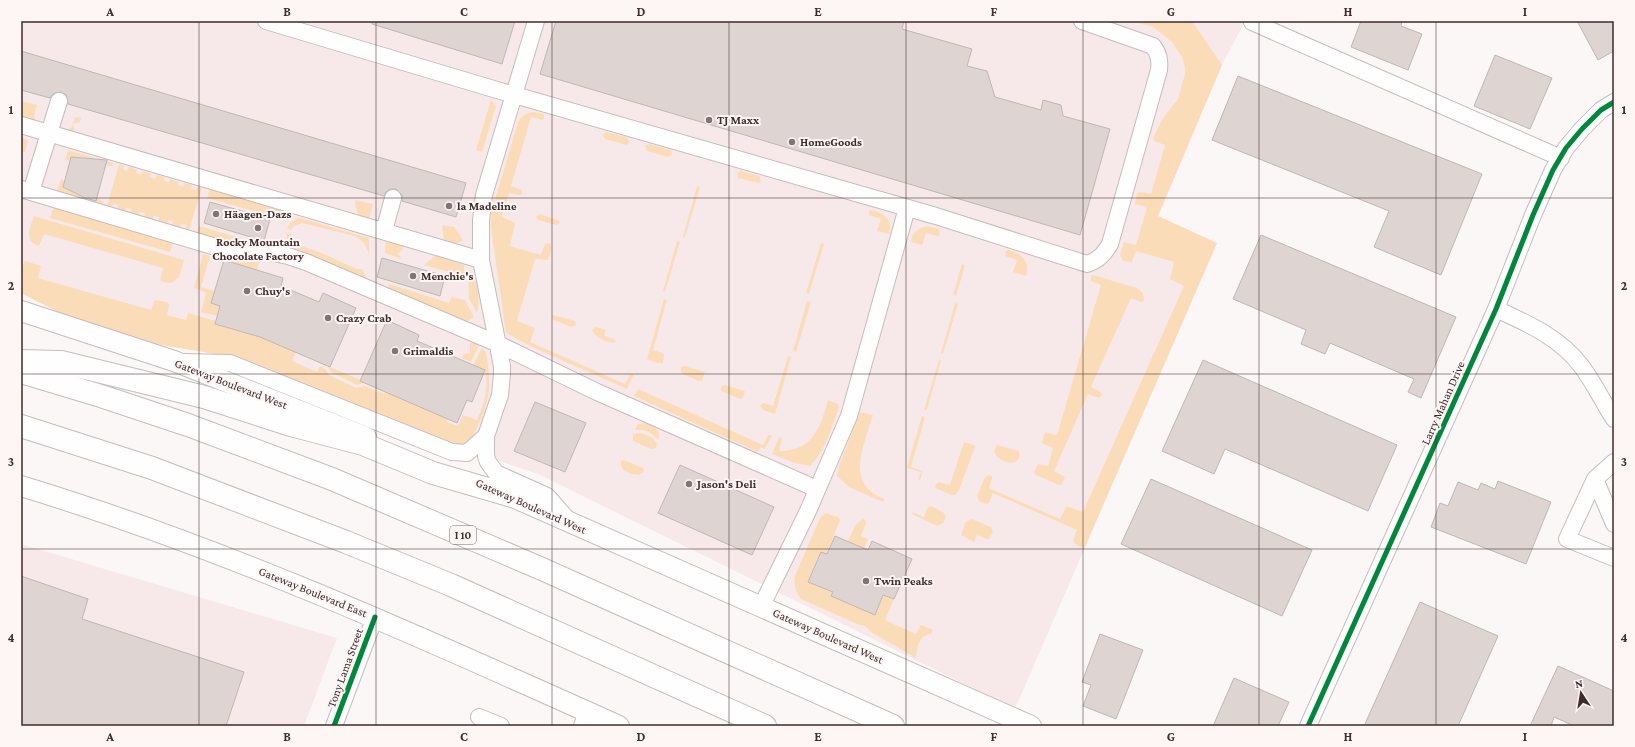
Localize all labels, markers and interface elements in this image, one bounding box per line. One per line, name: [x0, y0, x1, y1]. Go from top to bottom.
text: A: [105, 4, 114, 19]
text: B: [283, 4, 291, 19]
text: C: [460, 4, 468, 19]
text: D: [637, 4, 646, 19]
text: E: [814, 4, 822, 19]
text: F: [991, 4, 998, 19]
text: G: [1167, 4, 1175, 19]
text: H: [1344, 4, 1353, 19]
text: I: [1523, 4, 1527, 19]
text: 1: [9, 102, 14, 117]
text: 1: [1622, 102, 1627, 117]
place label: TJ Maxx: [717, 113, 760, 127]
marker: TJ Maxx: [704, 115, 714, 125]
place label: HomeGoods: [800, 135, 862, 149]
marker: HomeGoods: [787, 137, 797, 147]
place label: la Madeline: [457, 199, 517, 213]
marker: la Madeline: [444, 201, 454, 211]
place label: Häagen-Dazs: [224, 207, 292, 221]
marker: Häagen-Dazs: [211, 209, 221, 219]
marker: Rocky Mountain Chocolate Factory: [253, 223, 263, 233]
place label: Rocky Mountain Chocolate Factory: [212, 235, 304, 263]
place label: Menchie's: [421, 269, 474, 283]
marker: Menchie's: [408, 271, 418, 281]
text: 2: [8, 278, 15, 293]
text: 2: [1621, 278, 1628, 293]
place label: Chuy's: [255, 284, 290, 298]
marker: Chuy's: [242, 286, 252, 296]
place label: Crazy Crab: [336, 311, 392, 325]
marker: Crazy Crab: [323, 313, 333, 323]
place label: Grimaldis: [403, 344, 454, 358]
marker: Grimaldis: [390, 346, 400, 356]
street label: Gateway Boulevard West: [173, 356, 290, 412]
street label: Larry Mahan Drive: [1418, 359, 1468, 447]
text: 3: [8, 454, 14, 469]
text: 3: [1621, 454, 1627, 469]
street label: Gateway Boulevard West: [474, 475, 589, 537]
place label: Jason's Deli: [695, 477, 757, 491]
marker: Jason's Deli: [684, 479, 694, 489]
road number: I 10: [450, 526, 476, 544]
street label: Gateway Boulevard East: [257, 564, 370, 621]
place label: Twin Peaks: [874, 574, 933, 588]
marker: Twin Peaks: [861, 576, 871, 586]
street label: Gateway Boulevard West: [771, 605, 886, 667]
street label: Tony Lama Street: [324, 625, 366, 710]
text: 4: [7, 630, 15, 645]
text: 4: [1620, 630, 1628, 645]
north arrow: [1561, 673, 1601, 713]
text: N: [1574, 676, 1584, 690]
text: A: [105, 729, 114, 744]
text: B: [283, 729, 291, 744]
text: C: [460, 729, 468, 744]
text: D: [637, 729, 646, 744]
text: E: [814, 729, 822, 744]
text: F: [991, 729, 998, 744]
text: G: [1167, 729, 1175, 744]
text: H: [1344, 729, 1353, 744]
text: I: [1523, 729, 1527, 744]

